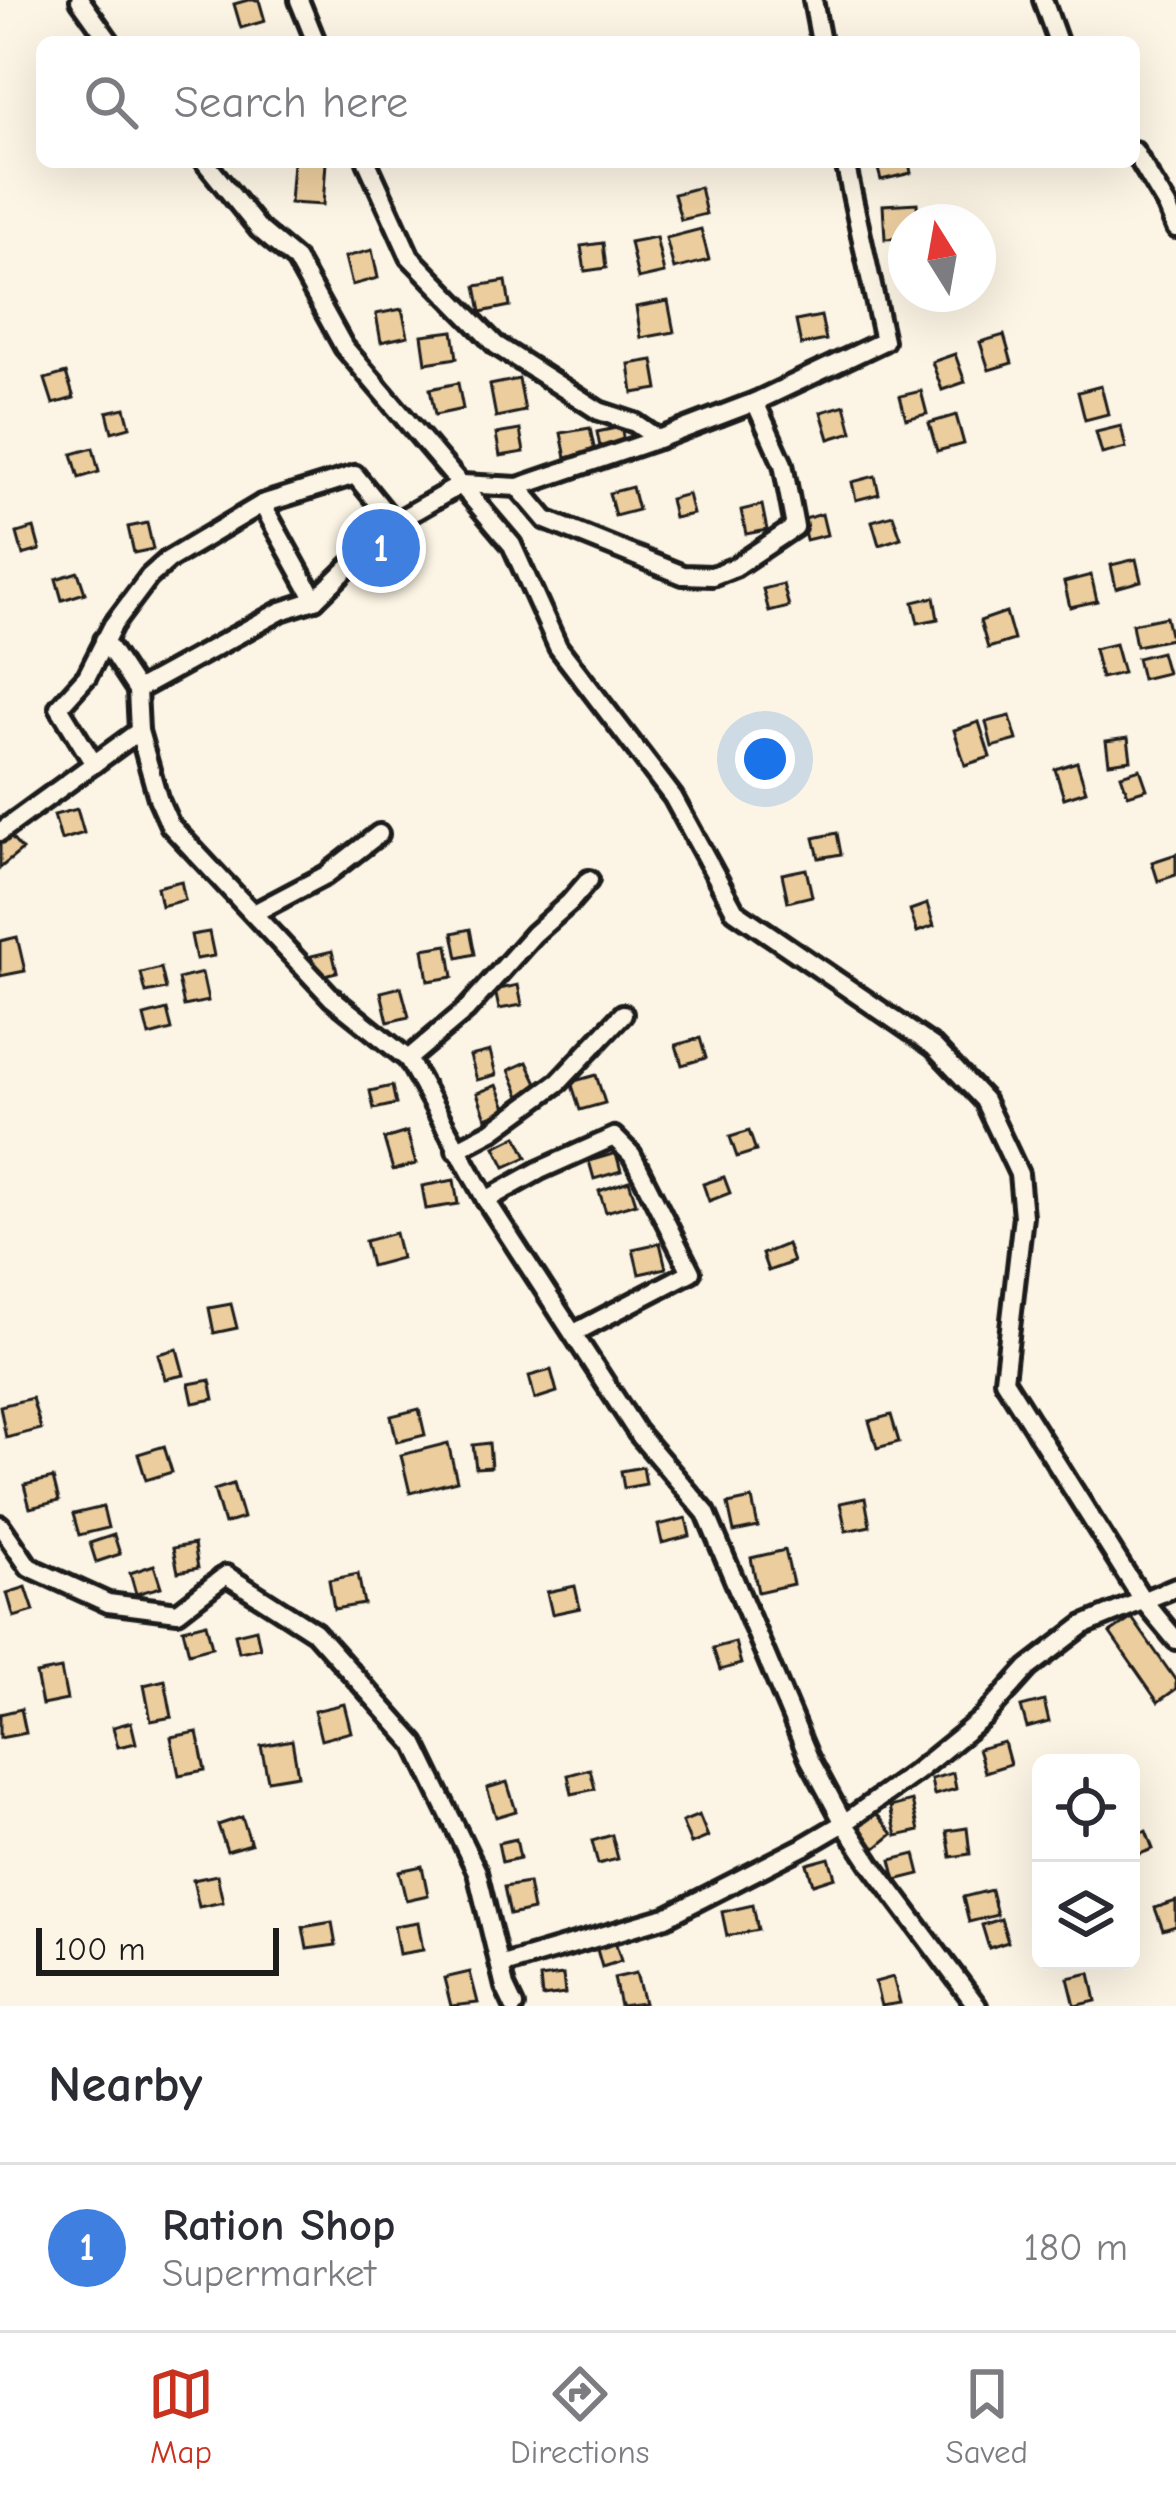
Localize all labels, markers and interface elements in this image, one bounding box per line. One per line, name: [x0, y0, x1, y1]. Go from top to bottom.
search box: [36, 36, 1140, 168]
icon: search: [78, 69, 144, 135]
text: Search here: [174, 76, 408, 128]
north arrow: [888, 204, 996, 312]
pin: 1: [342, 503, 420, 593]
your location: [735, 729, 795, 789]
map controls: [1032, 1754, 1140, 1970]
button: locate: [1032, 1754, 1140, 1862]
button: layers: [1032, 1862, 1140, 1970]
scale bar: [36, 1922, 279, 1975]
text: 100 m: [54, 1930, 146, 1968]
text: Nearby: [48, 2055, 202, 2114]
text: Ration Shop: [162, 2199, 396, 2251]
text: 1: [79, 2225, 95, 2270]
text: 180 m: [1023, 2225, 1128, 2270]
text: Supermarket: [162, 2251, 376, 2296]
tab: Map: [148, 2361, 214, 2471]
tab: Directions: [510, 2361, 650, 2471]
tab: Saved: [946, 2361, 1028, 2471]

